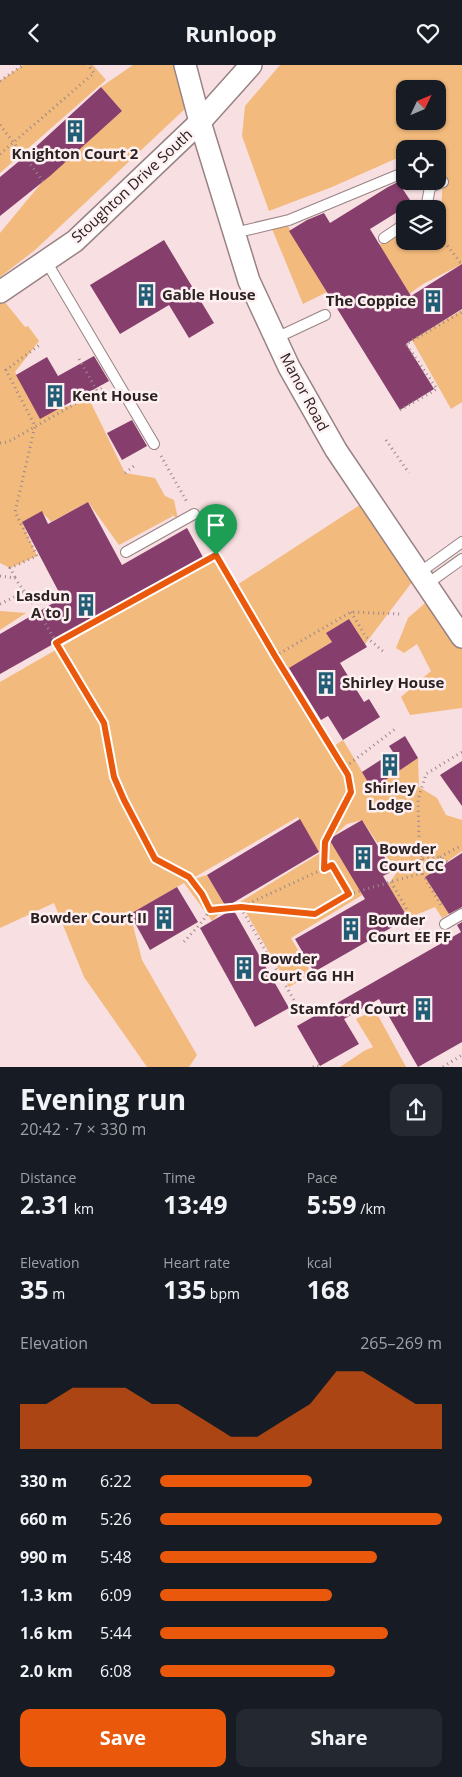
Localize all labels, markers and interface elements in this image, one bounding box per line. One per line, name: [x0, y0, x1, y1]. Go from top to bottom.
text: Runloop: [185, 18, 277, 48]
icon: back: [20, 19, 48, 47]
icon: heart: [414, 19, 442, 47]
north arrow: [396, 80, 446, 130]
map controls: [396, 80, 446, 250]
building icon: Knighton Court 2: [62, 118, 88, 144]
street label: Stoughton Drive South: [67, 124, 196, 247]
button: locate: [396, 140, 446, 190]
place label: Knighton Court 2: [12, 143, 139, 163]
button: layers: [396, 200, 446, 250]
building icon: Gable House: [133, 282, 159, 308]
place label: Gable House: [162, 284, 256, 304]
building icon: The Coppice: [420, 288, 446, 314]
place label: The Coppice: [326, 290, 416, 310]
street label: Manor Road: [276, 349, 334, 434]
building icon: Kent House: [42, 383, 68, 409]
place label: Kent House: [72, 385, 158, 405]
pin: [195, 504, 237, 555]
icon: arrive: [202, 511, 230, 539]
place label: Lasdun A to J: [16, 585, 70, 622]
building icon: Lasdun A to J: [73, 592, 99, 618]
building icon: Shirley House: [313, 670, 339, 696]
place label: Shirley House: [342, 672, 444, 692]
building icon: Shirley Lodge: [377, 752, 403, 778]
place label: Shirley Lodge: [364, 777, 416, 814]
place label: Bowder Court CC: [379, 838, 444, 875]
building icon: Bowder Court CC: [350, 845, 376, 871]
building icon: Bowder Court II: [151, 905, 177, 931]
place label: Bowder Court II: [30, 907, 147, 927]
place label: Bowder Court EE FF: [368, 909, 451, 946]
building icon: Bowder Court EE FF: [338, 916, 364, 942]
place label: Bowder Court GG HH: [260, 948, 355, 985]
building icon: Bowder Court GG HH: [231, 955, 257, 981]
building icon: Stamford Court: [410, 996, 436, 1022]
place label: Stamford Court: [290, 998, 406, 1018]
text: Evening run: [20, 1080, 186, 1118]
button: share: [390, 1084, 442, 1136]
text: 20:42 · 7 × 330 m: [20, 1118, 146, 1140]
text: Distance: [20, 1168, 76, 1187]
text: Time: [163, 1168, 195, 1187]
text: Pace: [307, 1168, 337, 1187]
text: 2.31: [20, 1187, 70, 1221]
text: 13:49: [163, 1187, 228, 1221]
text: 5:59: [307, 1187, 357, 1221]
text: km: [70, 1199, 94, 1218]
text: /km: [357, 1199, 386, 1218]
text: Elevation: [20, 1253, 79, 1272]
text: Heart rate: [163, 1253, 230, 1272]
text: kcal: [307, 1253, 332, 1272]
text: 35: [20, 1272, 49, 1306]
text: 135: [163, 1272, 206, 1306]
text: 168: [307, 1272, 350, 1306]
text: m: [49, 1284, 65, 1303]
text: bpm: [206, 1284, 240, 1303]
text: Elevation: [20, 1332, 88, 1354]
text: 265–269 m: [360, 1332, 442, 1354]
text: 330 m: [20, 1470, 67, 1492]
text: 6:22: [100, 1470, 132, 1492]
text: 660 m: [20, 1508, 67, 1530]
text: 5:26: [100, 1508, 132, 1530]
text: 990 m: [20, 1546, 67, 1568]
text: 5:48: [100, 1546, 132, 1568]
text: 1.3 km: [20, 1584, 73, 1606]
text: 6:09: [100, 1584, 132, 1606]
text: 1.6 km: [20, 1622, 73, 1644]
text: 5:44: [100, 1622, 132, 1644]
text: 2.0 km: [20, 1660, 73, 1682]
text: 6:08: [100, 1660, 132, 1682]
button: Save: [20, 1709, 226, 1767]
button: Share: [236, 1709, 442, 1767]

